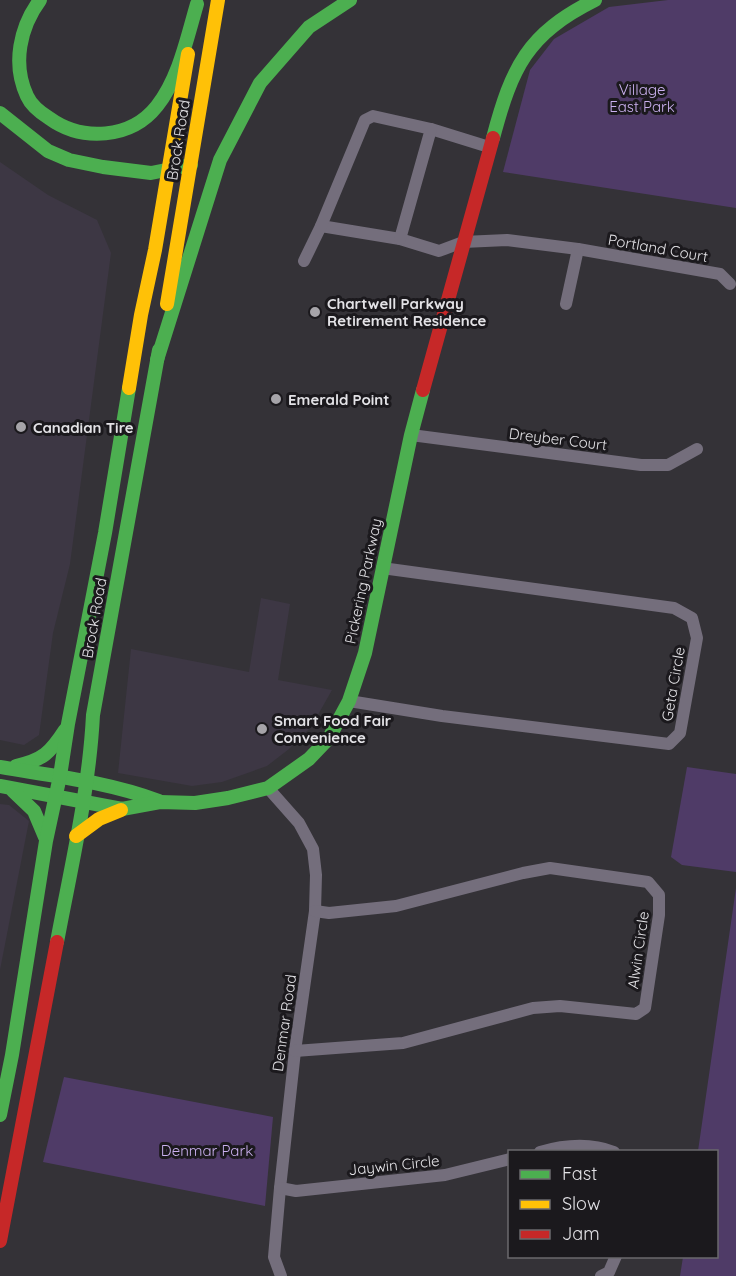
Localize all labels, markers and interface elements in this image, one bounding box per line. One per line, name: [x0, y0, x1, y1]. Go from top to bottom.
park label: Village East Park: [609, 80, 675, 116]
street label: Brock Road: [162, 98, 194, 182]
street label: Portland Court: [606, 230, 710, 266]
place label: Chartwell Parkway Retirement Residence: [327, 294, 487, 330]
marker: Chartwell Parkway Retirement Residence: [308, 305, 322, 319]
place label: Emerald Point: [288, 390, 389, 409]
marker: Emerald Point: [269, 392, 283, 406]
place label: Canadian Tire: [33, 418, 134, 437]
marker: Canadian Tire: [14, 420, 28, 434]
street label: Dreyber Court: [508, 424, 608, 454]
street label: Pickering Parkway: [340, 516, 386, 646]
street label: Brock Road: [78, 576, 110, 660]
street label: Geta Circle: [657, 645, 689, 723]
place label: Smart Food Fair Convenience: [274, 711, 392, 747]
marker: Smart Food Fair Convenience: [255, 722, 269, 736]
street label: Alwin Circle: [623, 910, 653, 990]
street label: Denmar Road: [268, 973, 300, 1073]
park label: Denmar Park: [161, 1141, 253, 1160]
legend: [508, 1150, 718, 1258]
street label: Jaywin Circle: [348, 1151, 440, 1179]
text: Fast: [562, 1162, 597, 1185]
text: Slow: [562, 1192, 600, 1215]
text: Jam: [562, 1222, 600, 1245]

